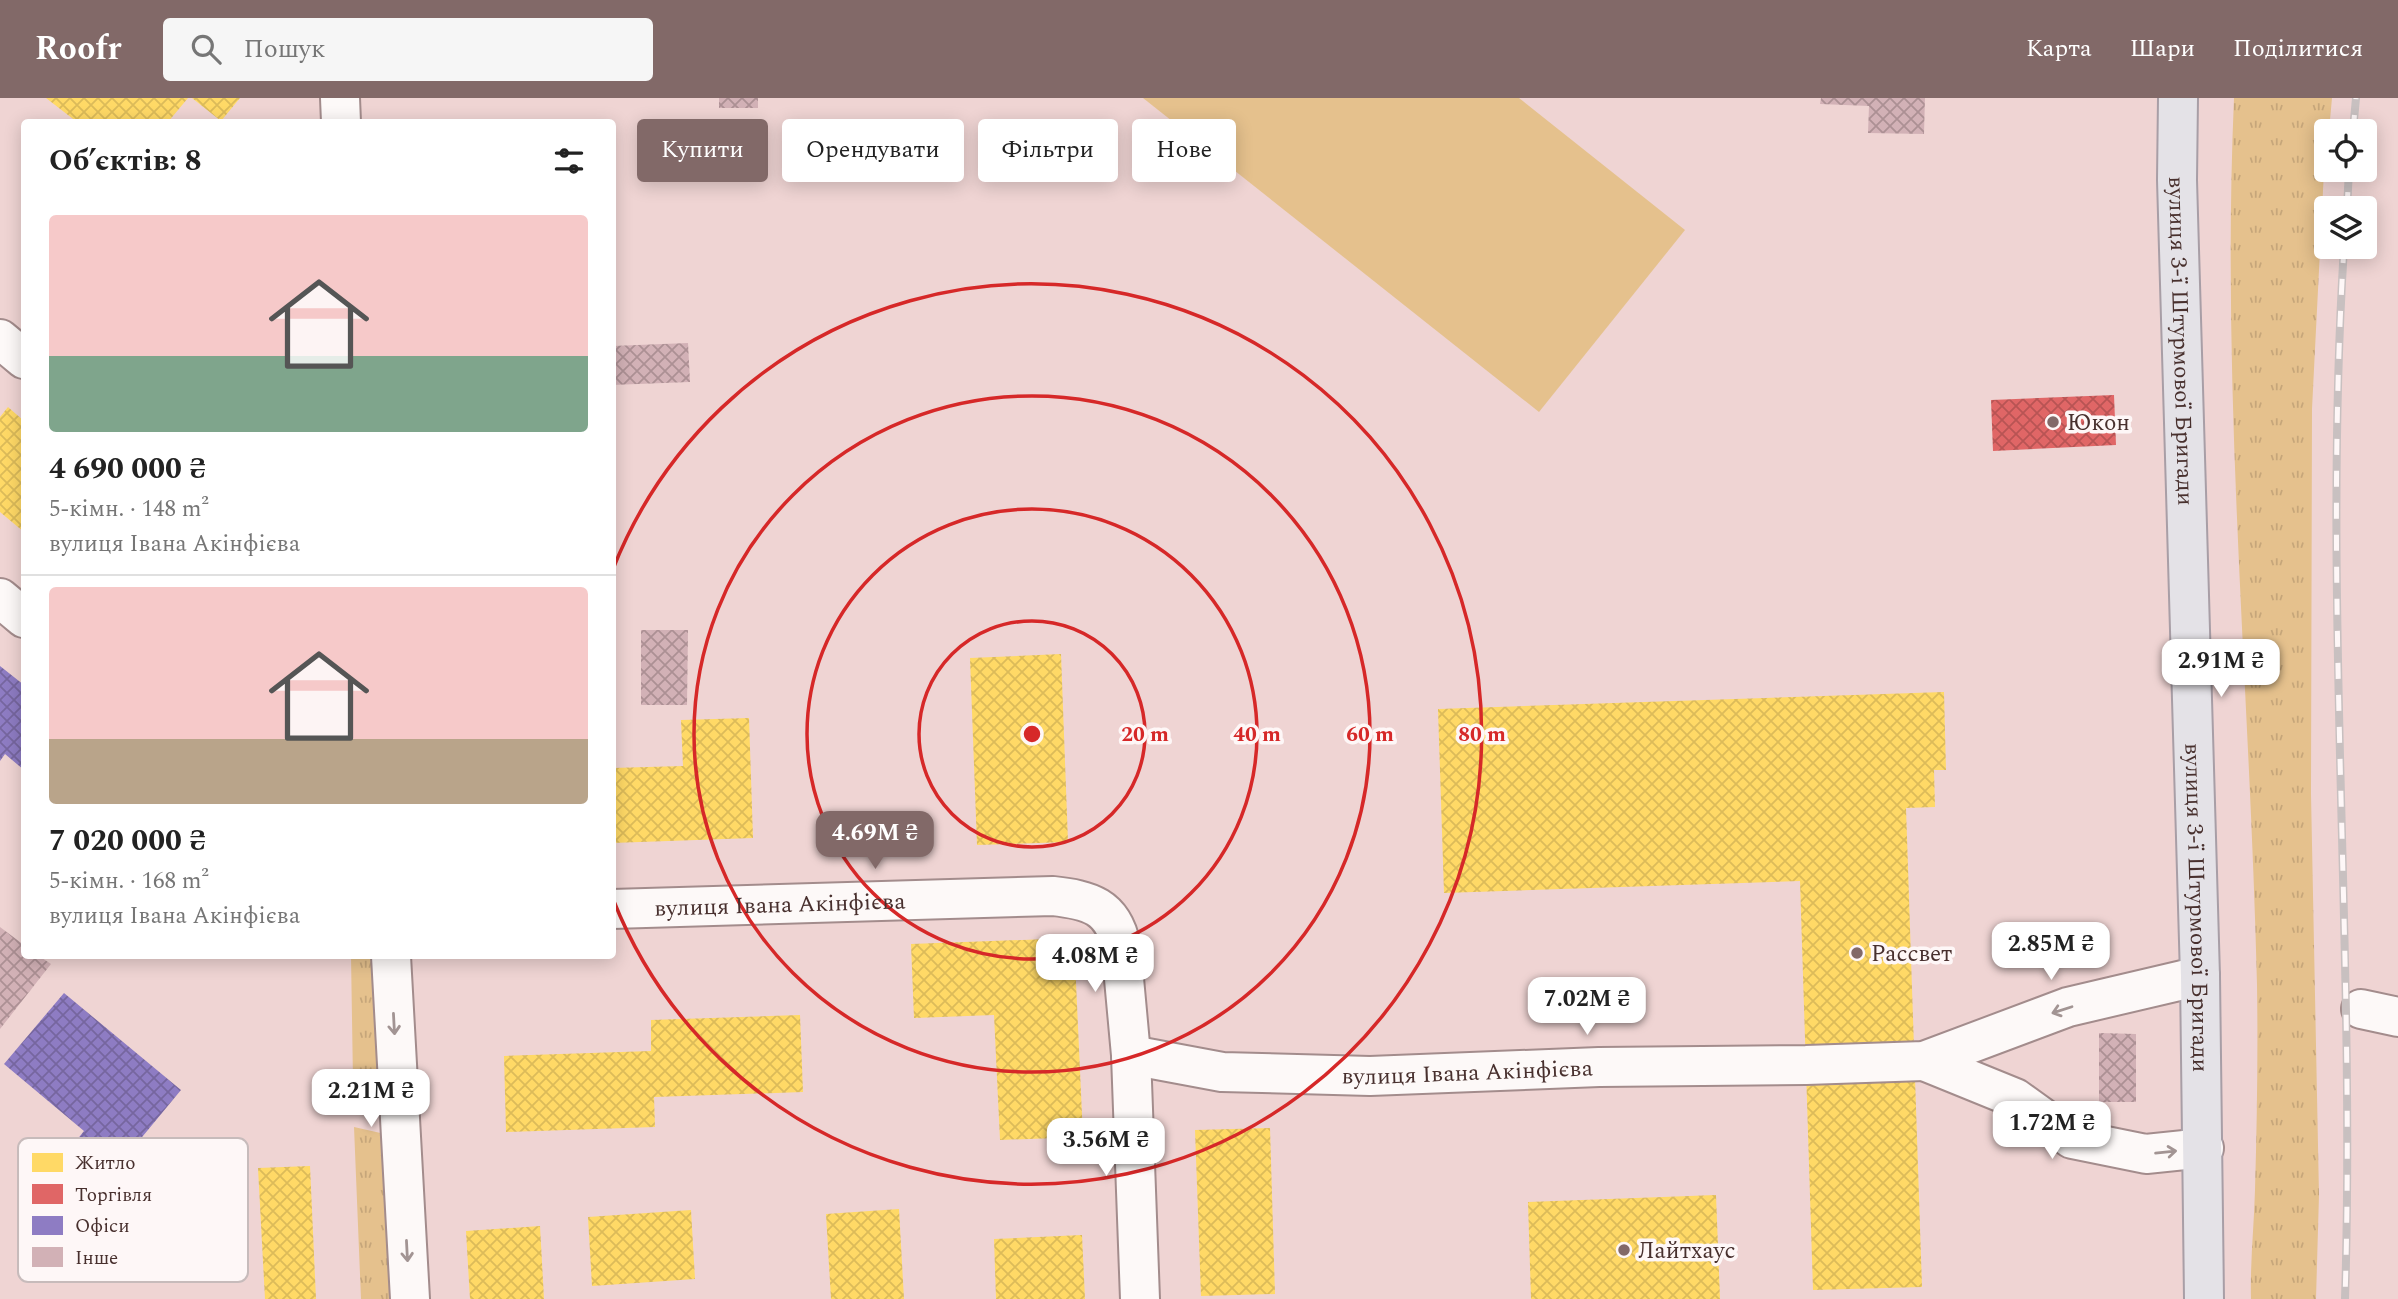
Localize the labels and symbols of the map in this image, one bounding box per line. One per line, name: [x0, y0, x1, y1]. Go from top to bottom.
street label: вулиця 3-ї Штурмової Бригади: [2158, 176, 2202, 506]
place label: Юкон: [2067, 406, 2130, 441]
marker: Юкон: [2045, 414, 2061, 430]
pin: 2.91M ₴: [2156, 640, 2286, 699]
text: 20 m: [1121, 719, 1169, 751]
text: 40 m: [1233, 719, 1281, 751]
text: 60 m: [1346, 719, 1394, 751]
text: 80 m: [1458, 719, 1506, 751]
centre of rings: [1020, 722, 1044, 746]
street label: вулиця 3-ї Штурмової Бригади: [2174, 743, 2217, 1073]
pin: 4.69M ₴: [810, 812, 940, 871]
street label: вулиця Івана Акінфієва: [654, 884, 906, 927]
pin: 2.85M ₴: [1986, 922, 2116, 982]
pin: 4.08M ₴: [1030, 934, 1160, 994]
place label: Рассвет: [1871, 937, 1952, 972]
marker: Рассвет: [1849, 945, 1865, 961]
pin: 7.02M ₴: [1522, 978, 1652, 1037]
one-way arrow: [2052, 1004, 2074, 1017]
one-way arrow: [388, 1012, 401, 1035]
street label: вулиця Івана Акінфієва: [1341, 1051, 1594, 1095]
pin: 2.21M ₴: [306, 1070, 436, 1129]
pin: 1.72M ₴: [1987, 1102, 2117, 1161]
pin: 3.56M ₴: [1041, 1118, 1171, 1178]
legend: [18, 1138, 248, 1282]
one-way arrow: [2154, 1145, 2177, 1158]
text: Житло: [75, 1149, 135, 1178]
text: Торгівля: [75, 1181, 152, 1210]
text: Офіси: [75, 1212, 130, 1241]
place label: Лайтхаус: [1638, 1234, 1736, 1269]
one-way arrow: [401, 1239, 414, 1262]
marker: Лайтхаус: [1616, 1242, 1632, 1258]
text: Інше: [75, 1244, 118, 1273]

